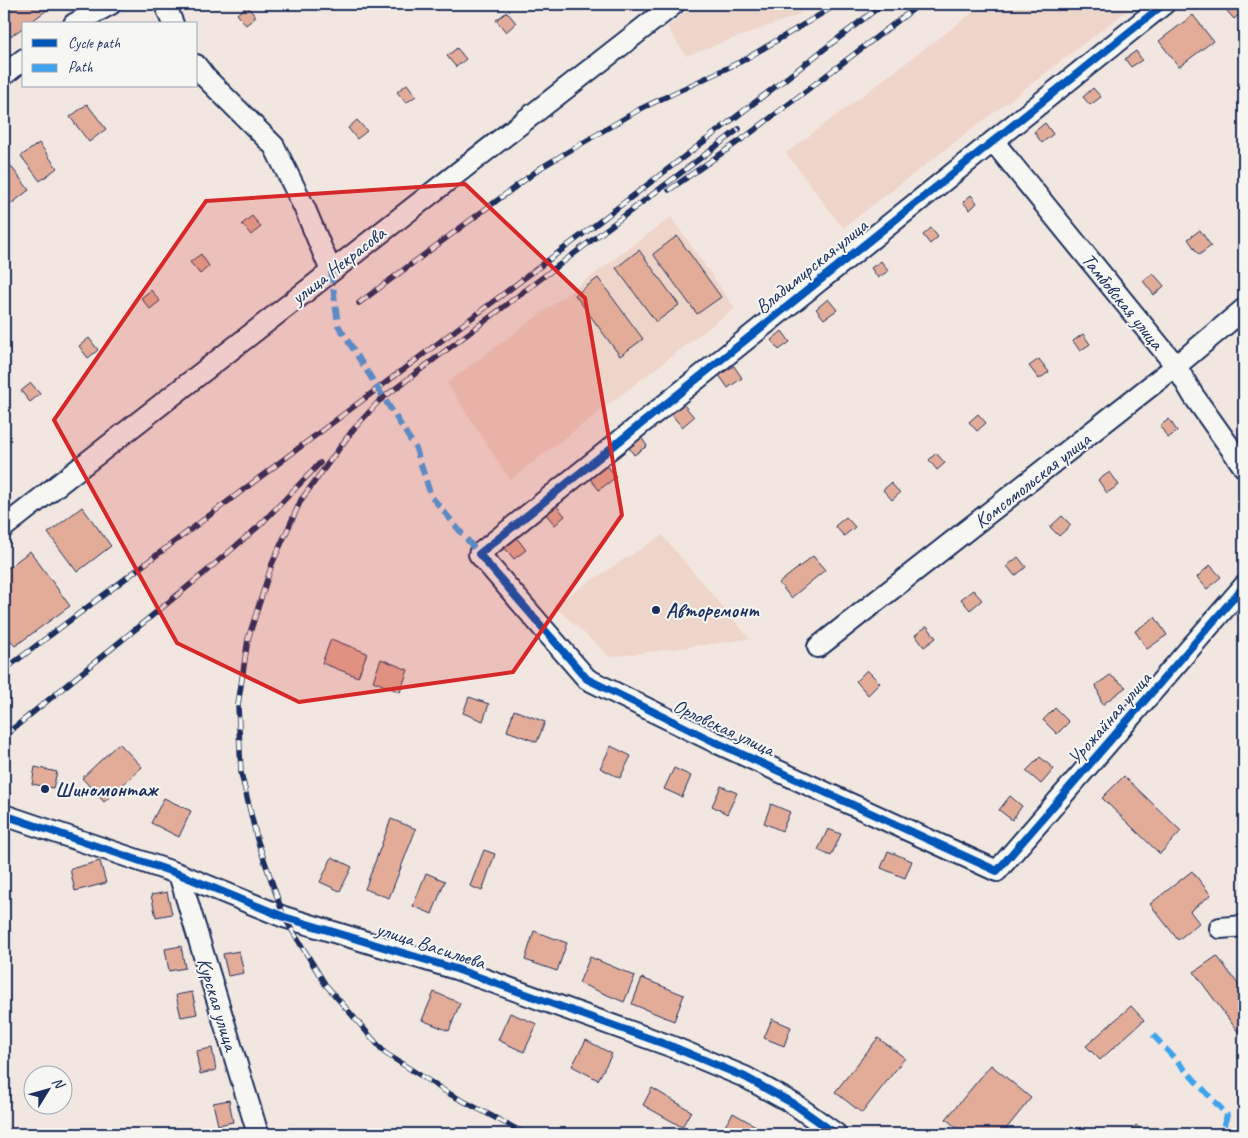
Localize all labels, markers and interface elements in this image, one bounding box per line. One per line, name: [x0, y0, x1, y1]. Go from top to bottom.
legend: [22, 22, 198, 88]
text: Cycle path: [68, 34, 120, 53]
text: Path: [68, 58, 94, 77]
street label: Владимирская улица: [750, 212, 874, 319]
street label: улица Некрасова: [285, 220, 391, 311]
street label: Тамбовская улица: [1076, 248, 1170, 356]
street label: Комсомольская улица: [969, 426, 1097, 534]
place label: Авторемонт: [666, 598, 760, 623]
marker: Авторемонт: [650, 604, 662, 616]
street label: Урожайная улица: [1062, 665, 1158, 770]
street label: Орловская улица: [669, 693, 780, 763]
place label: Шиномонтаж: [55, 777, 159, 802]
marker: Шиномонтаж: [39, 783, 51, 795]
street label: улица Васильева: [372, 916, 490, 975]
street label: Курская улица: [192, 955, 244, 1055]
north arrow: [22, 1066, 72, 1116]
text: N: [49, 1074, 69, 1093]

